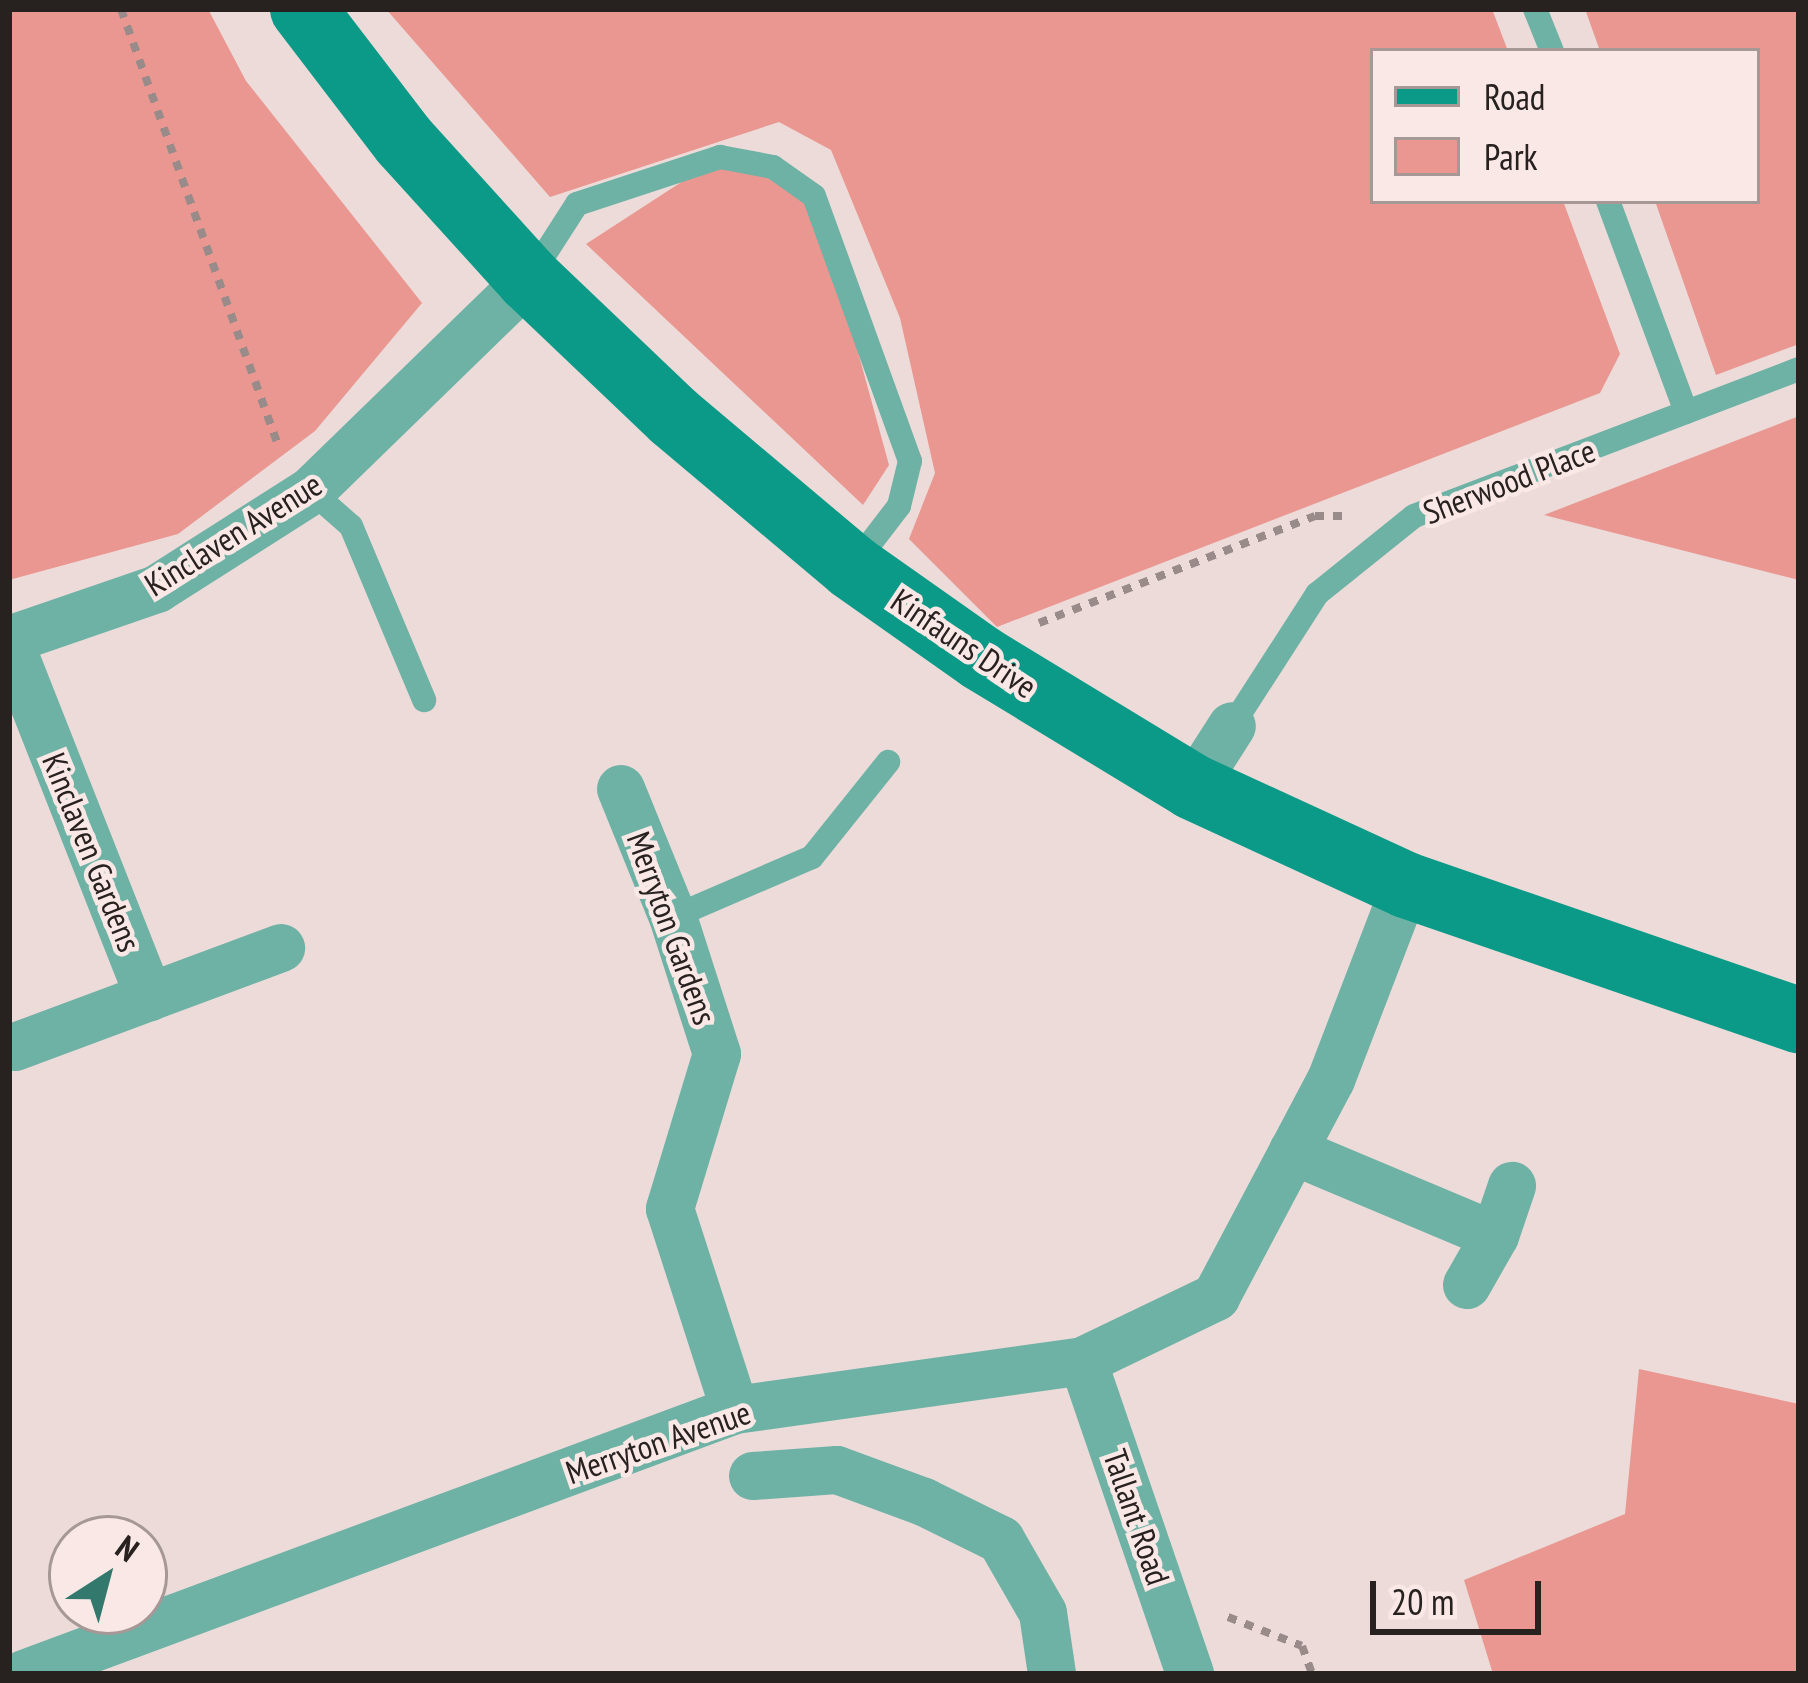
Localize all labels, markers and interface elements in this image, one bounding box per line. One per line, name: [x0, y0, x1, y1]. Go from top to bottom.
legend: [1370, 48, 1760, 204]
text: Road: [1484, 73, 1545, 120]
text: Park: [1484, 133, 1538, 180]
street label: Sherwood Place: [1417, 430, 1601, 532]
street label: Kinclaven Avenue: [137, 464, 329, 604]
street label: Kinfauns Drive: [884, 580, 1044, 706]
street label: Kinclaven Gardens: [34, 747, 150, 957]
street label: Merryton Gardens: [619, 826, 725, 1030]
street label: Merryton Avenue: [560, 1392, 756, 1492]
street label: Tallant Road: [1095, 1444, 1179, 1590]
north arrow: [48, 1515, 168, 1635]
text: N: [108, 1525, 148, 1571]
scale bar: [1376, 1557, 1547, 1631]
text: 20 m: [1391, 1578, 1454, 1625]

